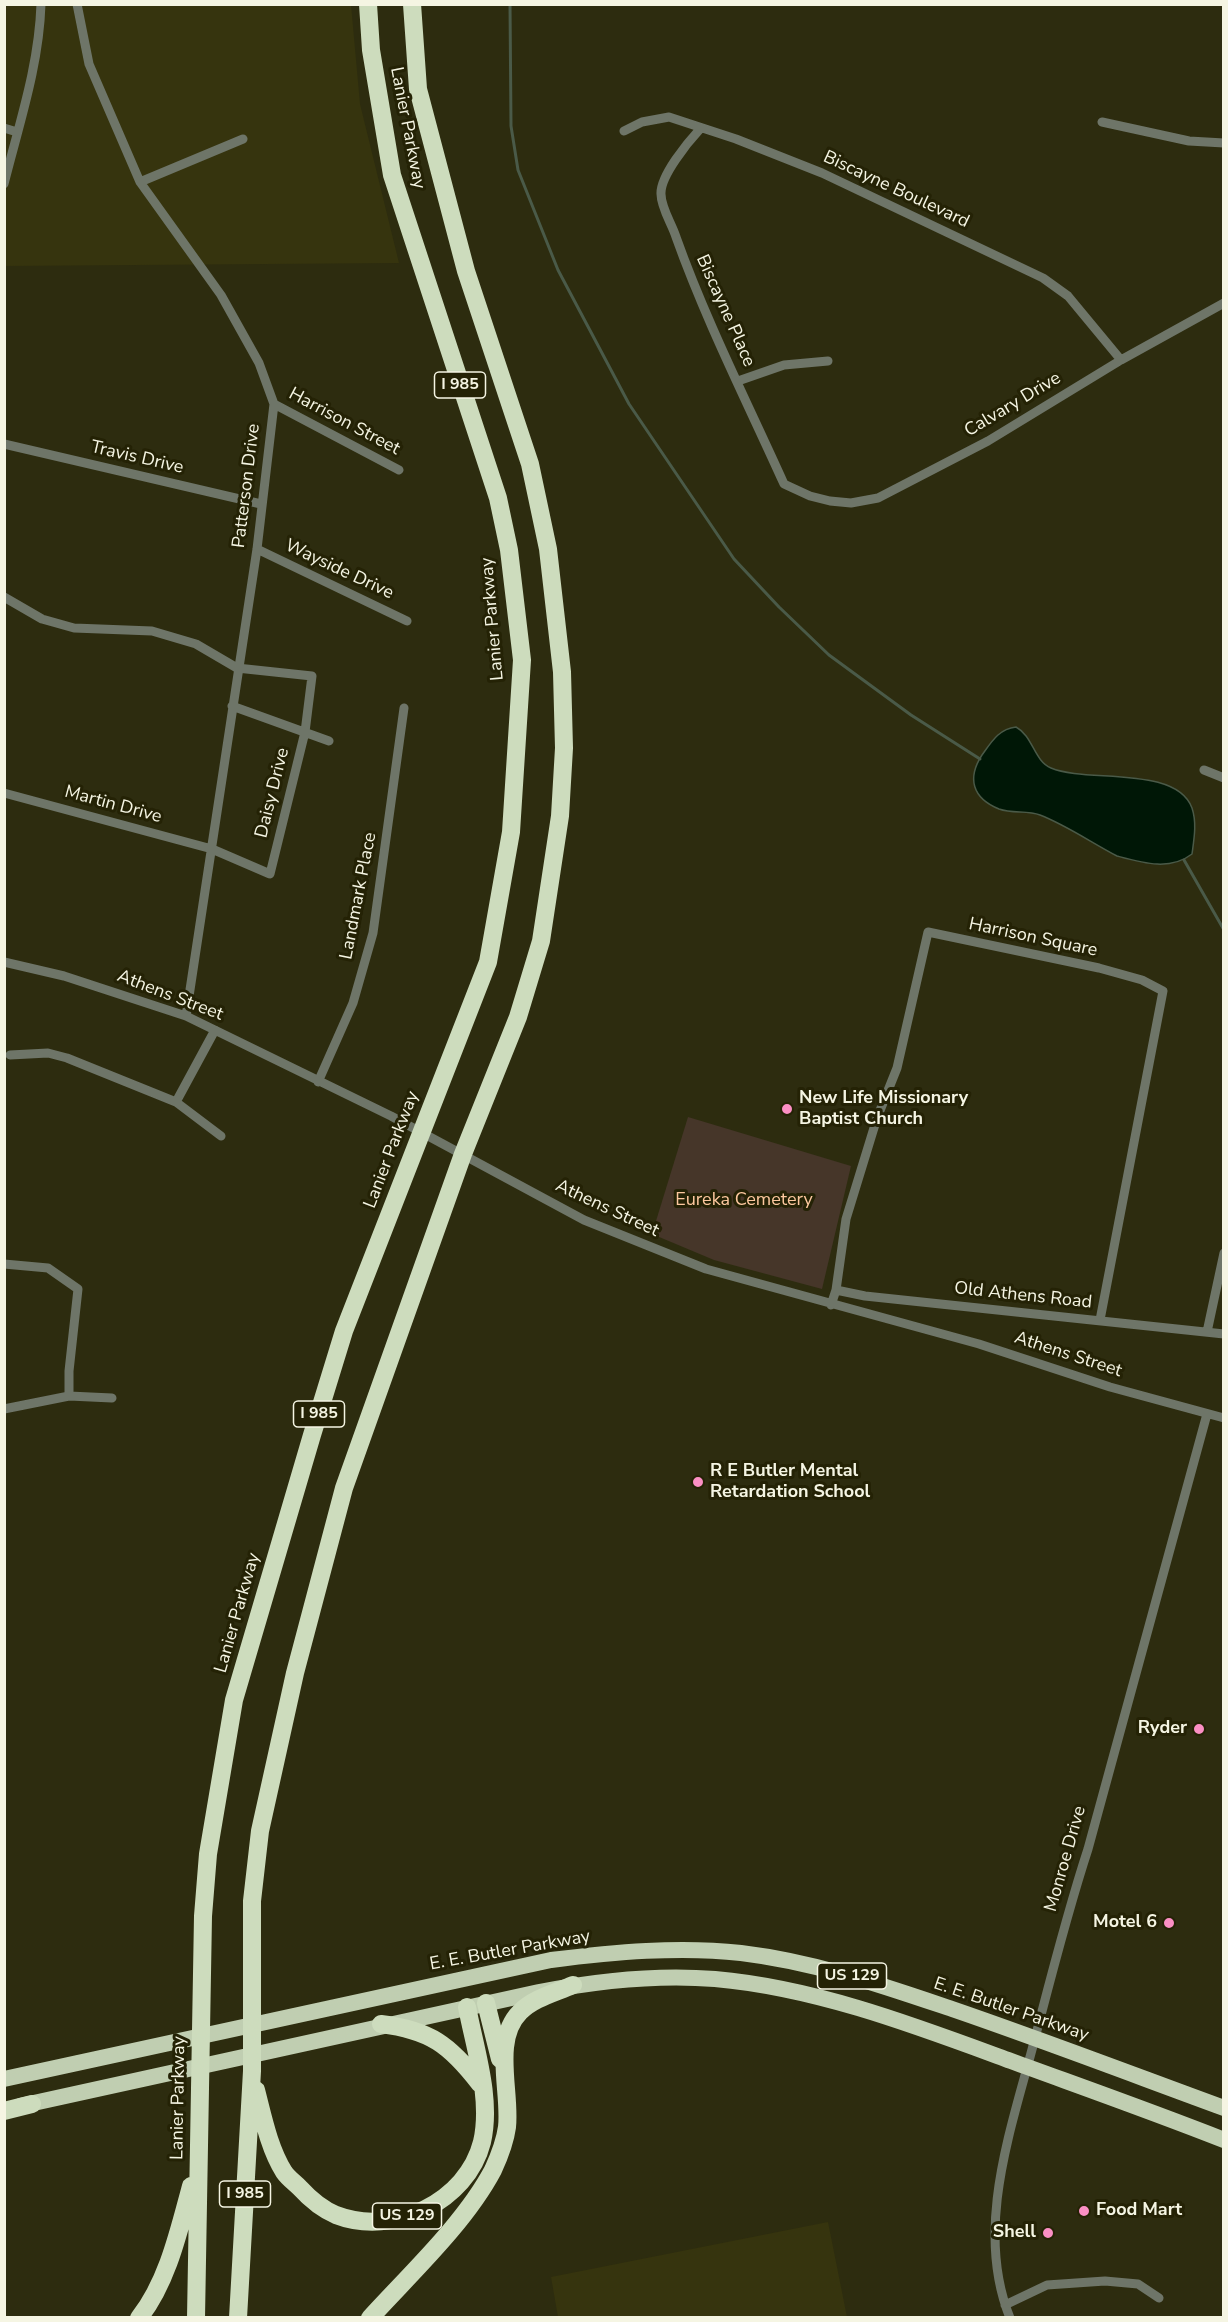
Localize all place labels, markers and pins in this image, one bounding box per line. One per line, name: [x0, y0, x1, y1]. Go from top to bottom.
place label: New Life Missionary Baptist Church: [799, 1088, 968, 1130]
marker: New Life Missionary Baptist Church: [780, 1102, 794, 1116]
place label: R E Butler Mental Retardation School: [710, 1461, 870, 1504]
marker: R E Butler Mental Retardation School: [691, 1475, 705, 1489]
place label: Ryder: [1138, 1718, 1187, 1740]
marker: Ryder: [1192, 1722, 1206, 1736]
place label: Motel 6: [1093, 1912, 1157, 1934]
marker: Motel 6: [1162, 1916, 1176, 1930]
place label: Food Mart: [1096, 2200, 1182, 2222]
marker: Food Mart: [1077, 2204, 1091, 2218]
place label: Shell: [993, 2222, 1036, 2244]
marker: Shell: [1041, 2226, 1055, 2240]

